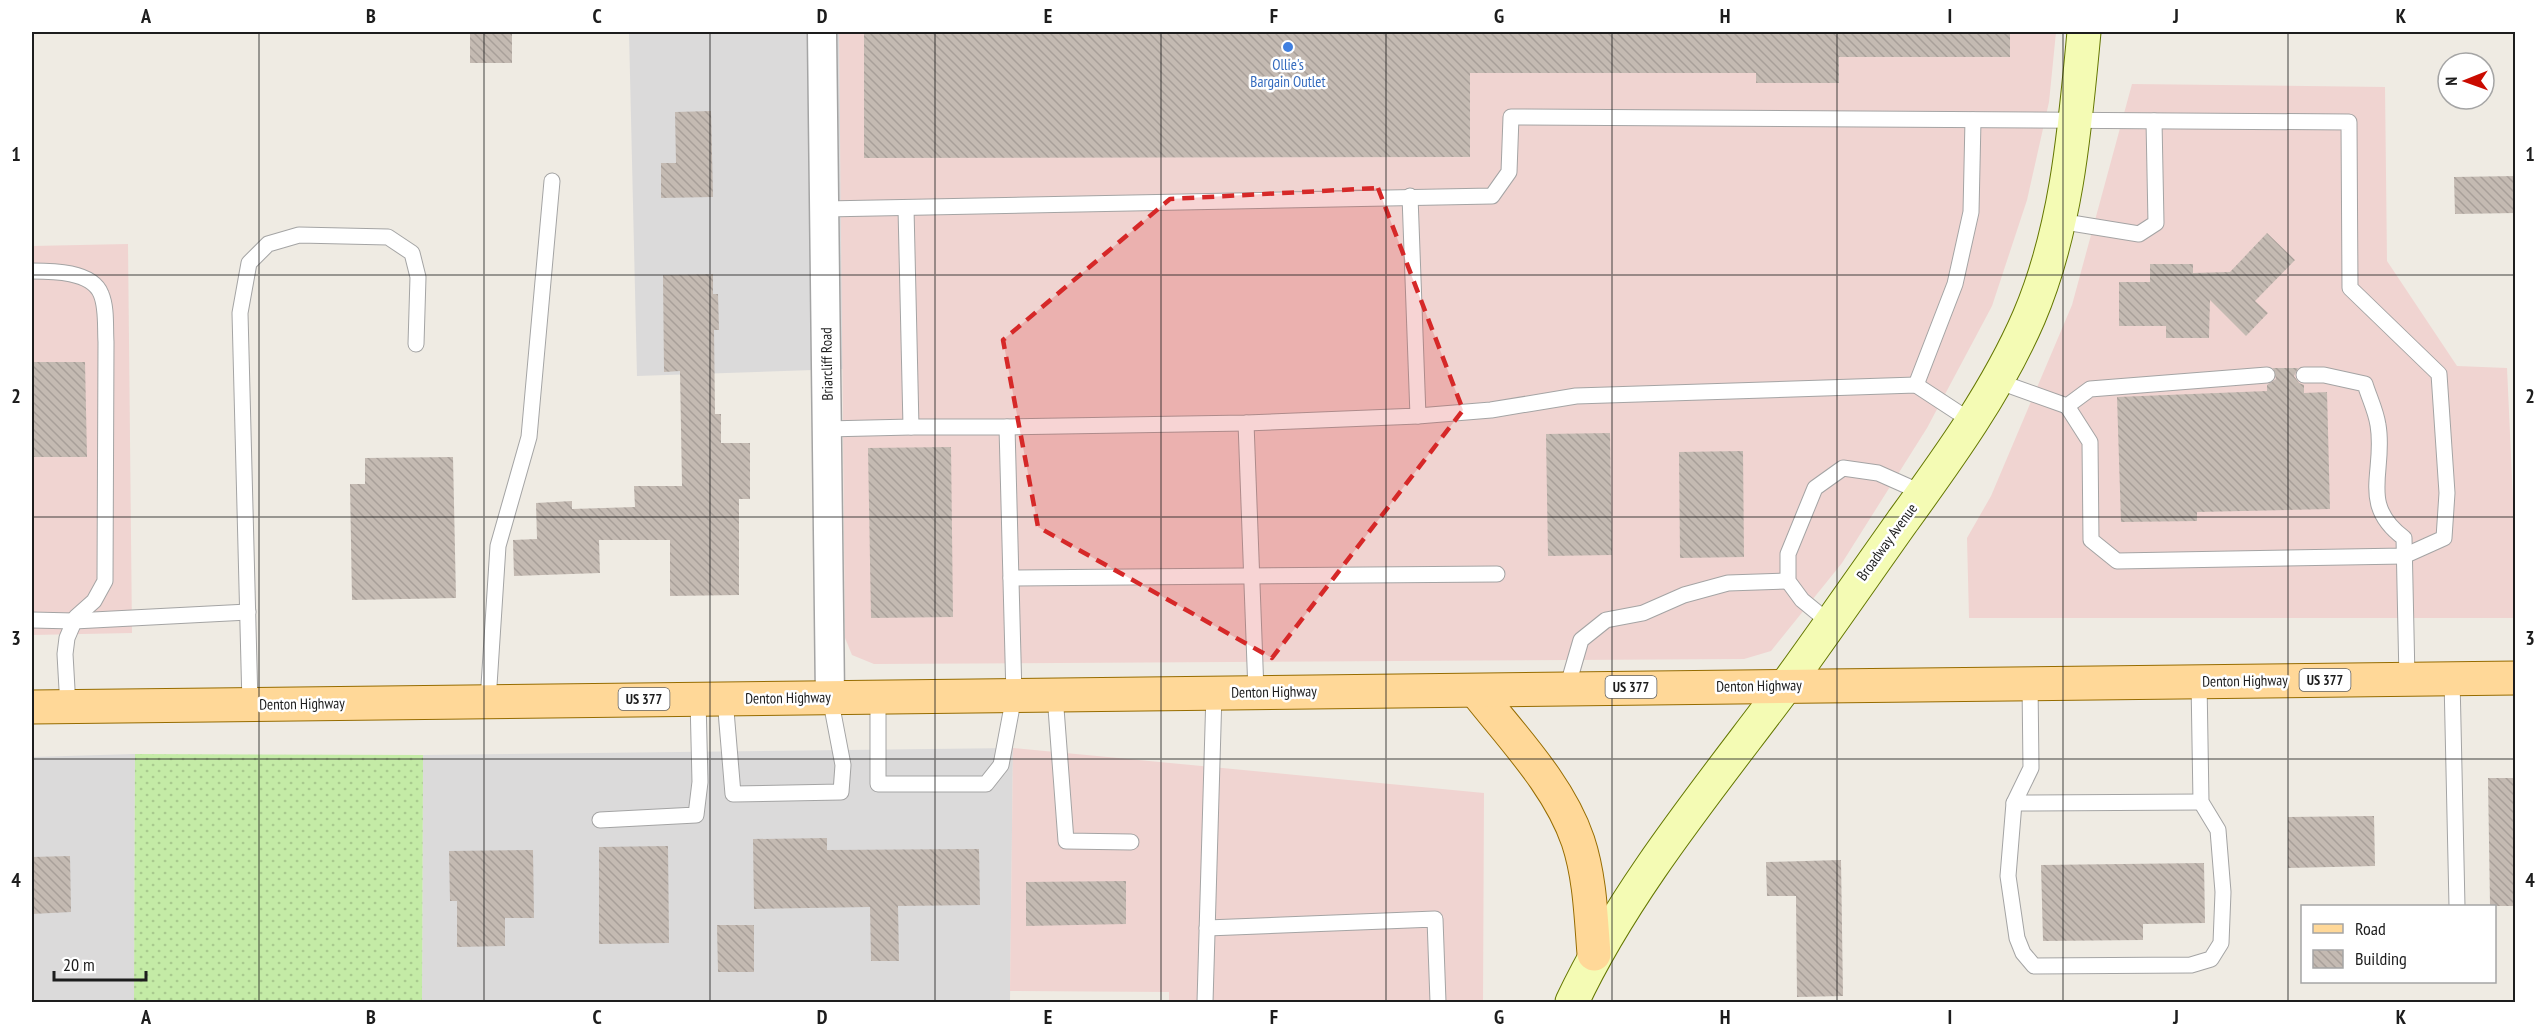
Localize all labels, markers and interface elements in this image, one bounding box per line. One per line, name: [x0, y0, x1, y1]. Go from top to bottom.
text: A: [140, 3, 152, 29]
text: B: [366, 3, 376, 29]
text: C: [592, 3, 602, 29]
text: D: [817, 3, 828, 29]
text: E: [1044, 3, 1052, 29]
text: F: [1270, 3, 1278, 29]
text: G: [1494, 3, 1504, 29]
text: H: [1720, 3, 1730, 29]
text: I: [1948, 3, 1952, 29]
text: J: [2172, 3, 2179, 29]
text: K: [2396, 3, 2407, 29]
marker: Ollie's Bargain Outlet: [1281, 40, 1295, 54]
north arrow: [2436, 51, 2496, 111]
place label: Ollie's Bargain Outlet: [1250, 55, 1326, 91]
text: N: [2441, 77, 2461, 86]
text: 1: [11, 141, 21, 167]
text: 1: [2525, 141, 2535, 167]
street label: Briarcliff Road: [816, 327, 837, 401]
text: 2: [11, 383, 21, 409]
text: 2: [2525, 383, 2535, 409]
street label: Broadway Avenue: [1852, 499, 1921, 584]
text: 3: [11, 625, 21, 651]
text: 3: [2525, 625, 2535, 651]
road number: US 377: [2300, 669, 2350, 691]
street label: Denton Highway: [2202, 670, 2288, 691]
street label: Denton Highway: [1716, 675, 1802, 696]
road number: US 377: [1606, 676, 1656, 698]
street label: Denton Highway: [1231, 681, 1317, 702]
street label: Denton Highway: [745, 687, 831, 708]
road number: US 377: [618, 688, 670, 710]
street label: Denton Highway: [259, 693, 345, 714]
text: 4: [11, 867, 21, 893]
text: 4: [2525, 867, 2535, 893]
legend: [2301, 905, 2496, 983]
text: Road: [2355, 917, 2386, 940]
scale bar: [54, 944, 146, 982]
text: Building: [2355, 947, 2407, 970]
text: 20 m: [63, 953, 95, 976]
text: A: [140, 1004, 152, 1030]
text: B: [366, 1004, 376, 1030]
text: C: [592, 1004, 602, 1030]
text: D: [817, 1004, 828, 1030]
text: E: [1044, 1004, 1052, 1030]
text: F: [1270, 1004, 1278, 1030]
text: G: [1494, 1004, 1504, 1030]
text: H: [1720, 1004, 1730, 1030]
text: I: [1948, 1004, 1952, 1030]
text: J: [2172, 1004, 2179, 1030]
text: K: [2396, 1004, 2407, 1030]

